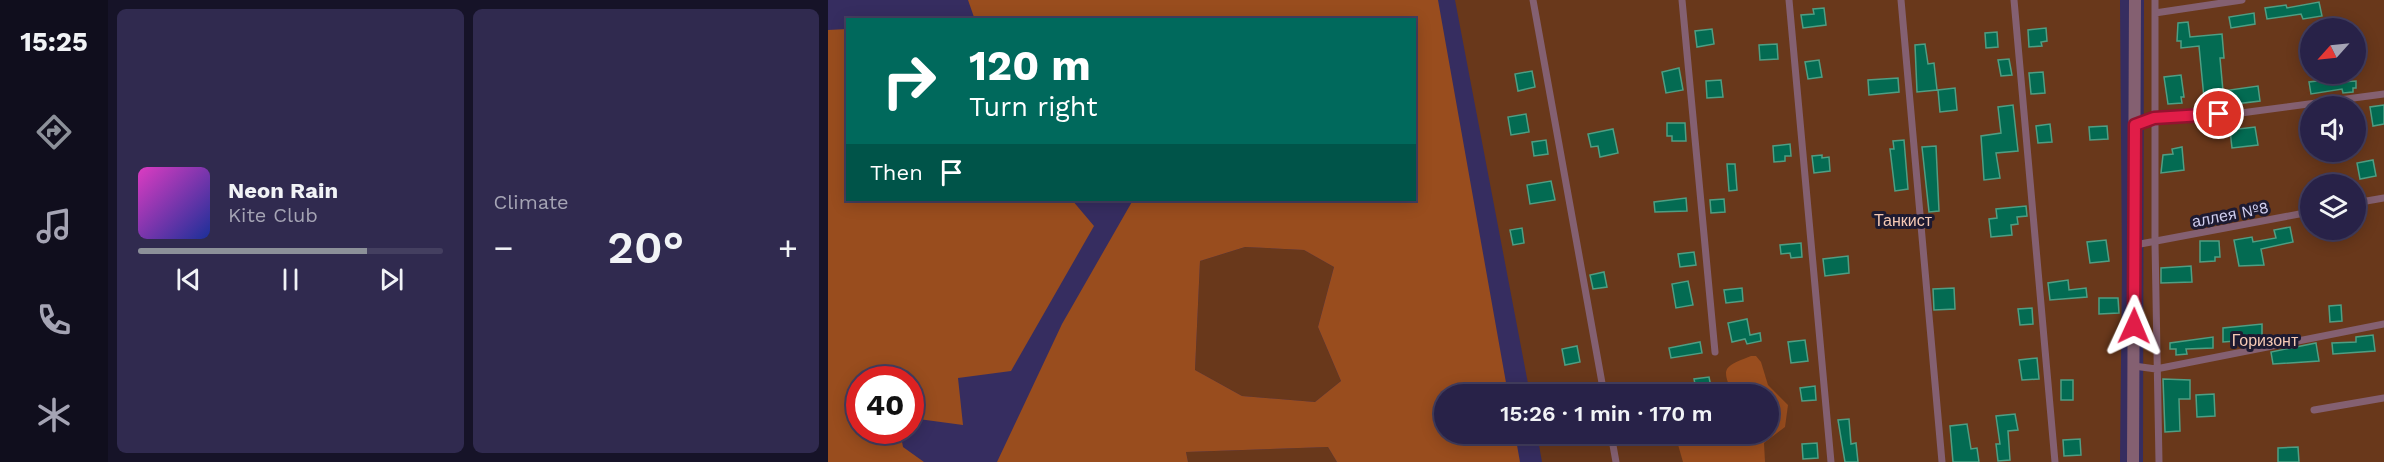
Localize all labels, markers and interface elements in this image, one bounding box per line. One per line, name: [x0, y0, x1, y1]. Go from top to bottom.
north arrow: [2300, 18, 2366, 84]
map controls: [2300, 18, 2366, 240]
text: 15:25: [20, 26, 88, 58]
text: 120 m: [969, 41, 1091, 90]
icon: right: [870, 42, 948, 120]
pin: [2193, 88, 2244, 139]
text: Turn right: [969, 91, 1098, 123]
button: sound: [2300, 96, 2366, 162]
icon: arrive: [2202, 97, 2235, 130]
icon: directions: [33, 111, 75, 153]
icon: arrive: [935, 156, 968, 189]
text: Then: [870, 160, 923, 185]
button: layers: [2300, 174, 2366, 240]
text: Neon Rain: [228, 178, 338, 203]
text: Climate: [494, 190, 569, 214]
street label: аллея №8: [2190, 198, 2270, 231]
text: Kite Club: [228, 203, 318, 227]
icon: music: [33, 205, 75, 247]
park label: Танкист: [1874, 211, 1933, 230]
text: 20°: [607, 221, 684, 274]
text: −: [494, 228, 513, 267]
text: +: [778, 228, 798, 267]
icon: previous: [172, 263, 205, 296]
icon: pause: [274, 263, 307, 296]
icon: next: [375, 263, 408, 296]
position arrow: [2102, 294, 2166, 358]
icon: phone: [33, 299, 75, 341]
park label: Горизонт: [2232, 331, 2299, 350]
speed limit sign: 40: [846, 366, 924, 444]
icon: climate: [33, 394, 75, 436]
text: 15:26 · 1 min · 170 m: [1500, 401, 1713, 426]

